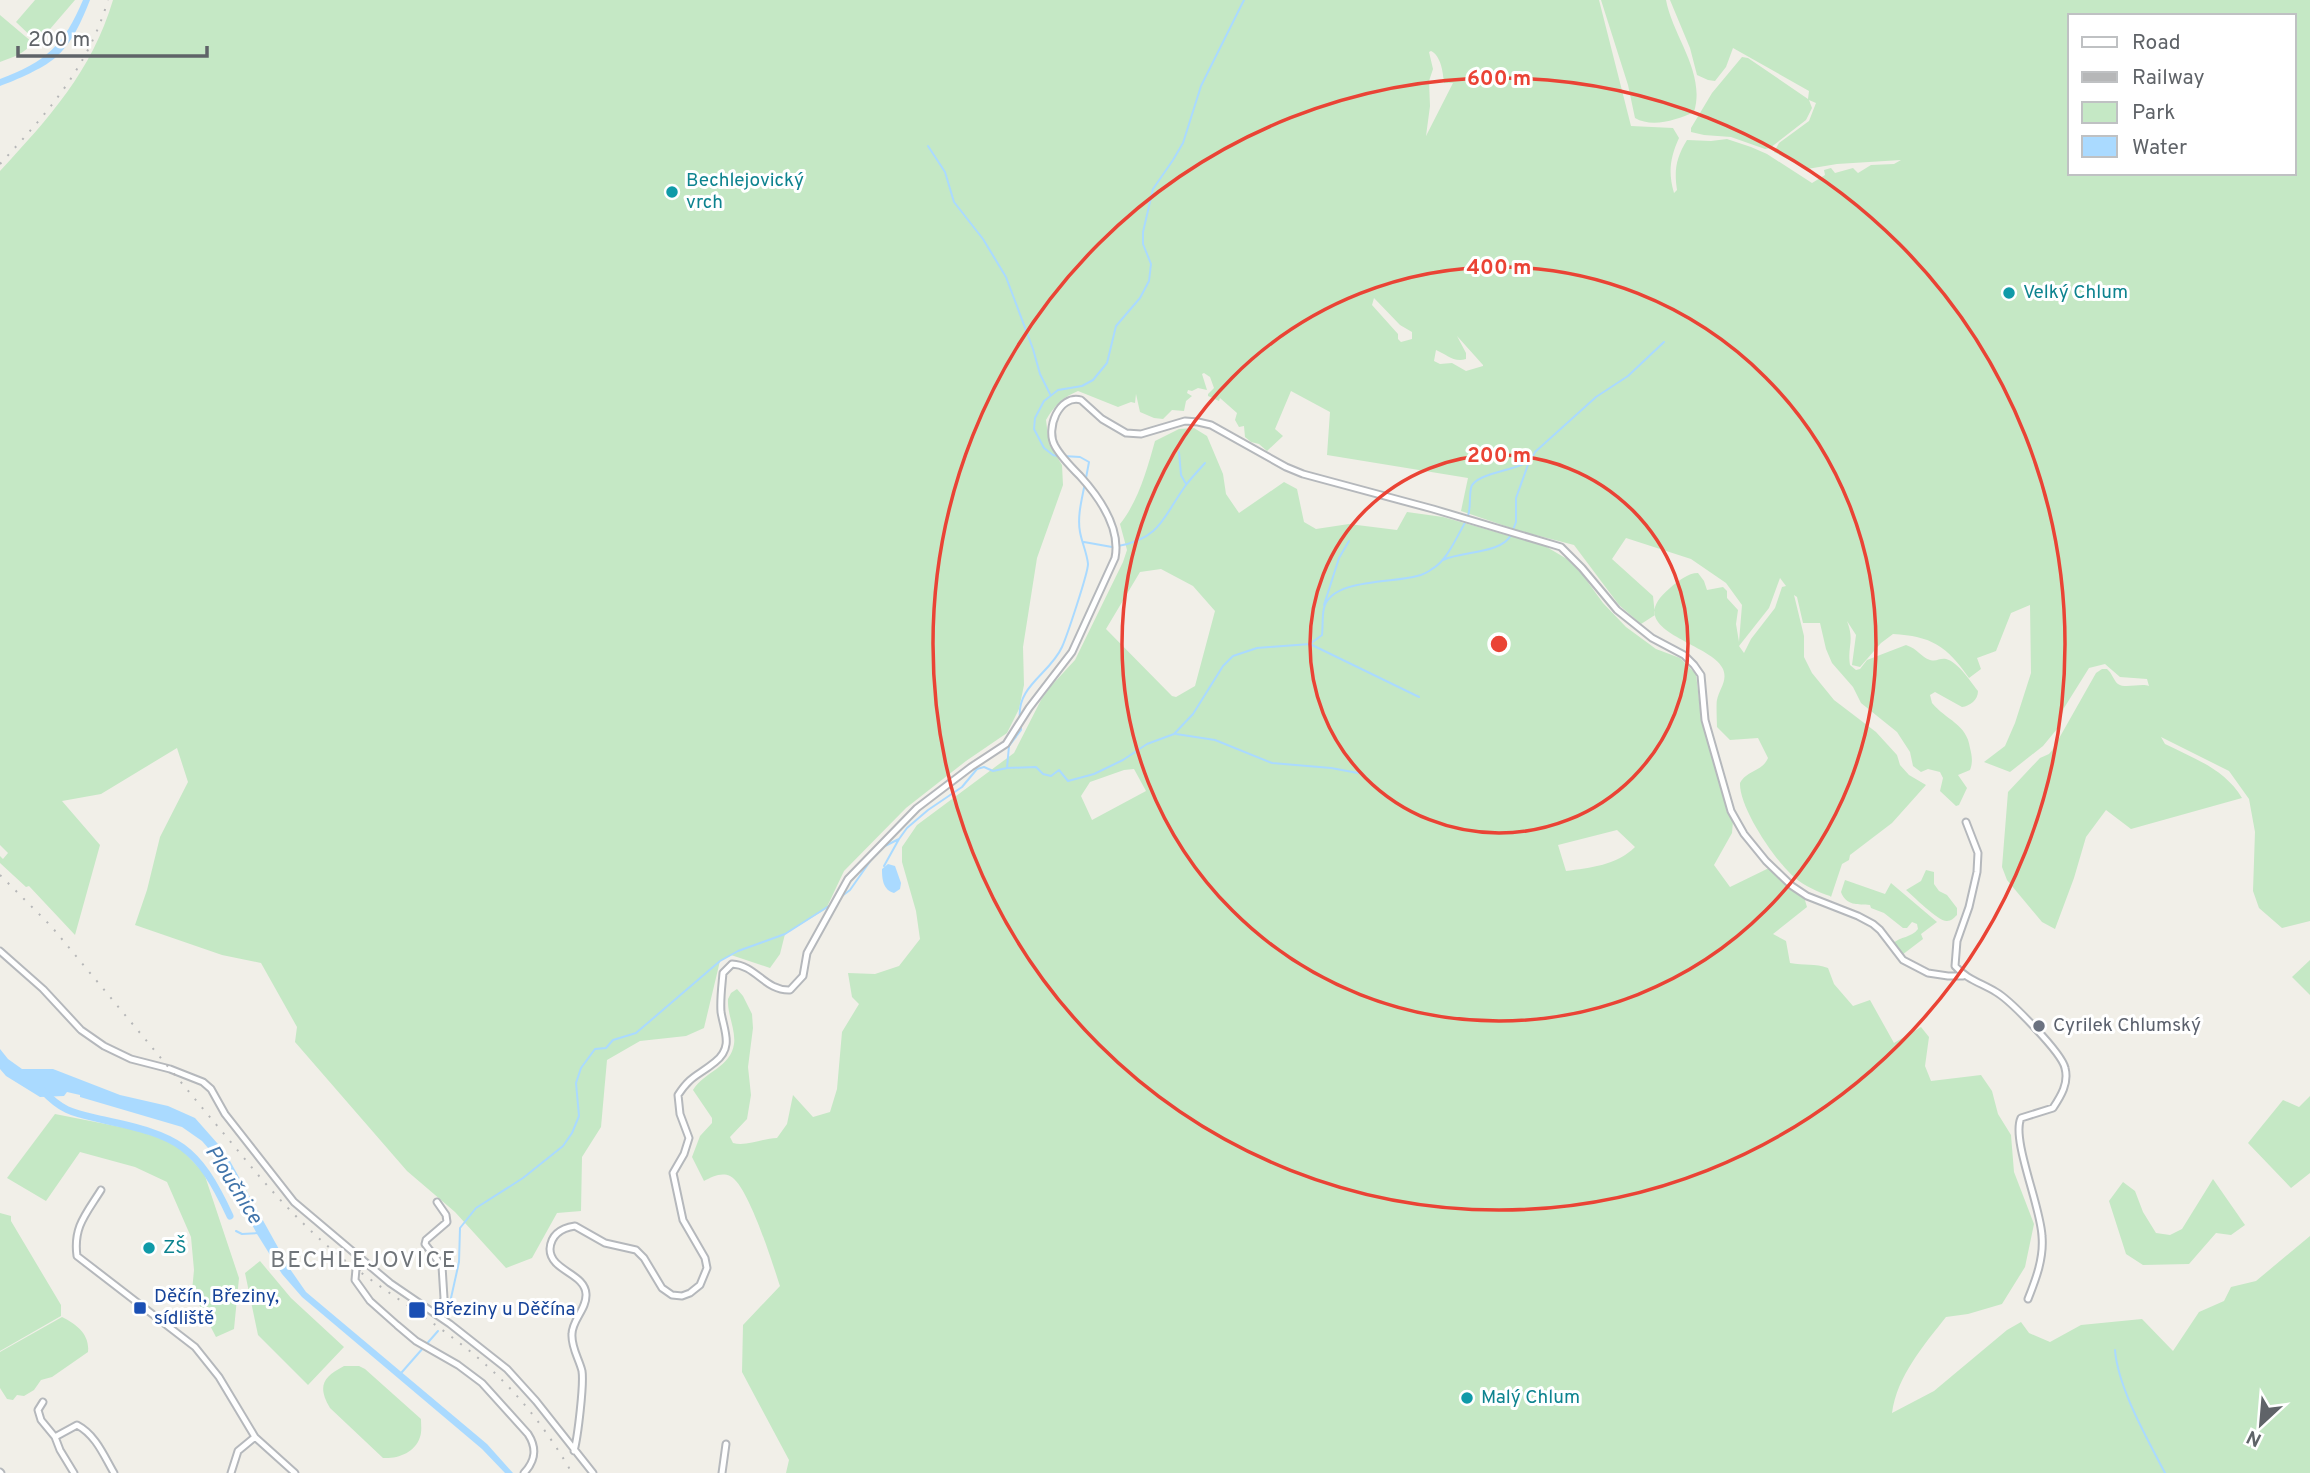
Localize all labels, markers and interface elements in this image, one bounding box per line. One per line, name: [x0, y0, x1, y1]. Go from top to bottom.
scale bar: [18, 14, 206, 58]
legend: [2068, 14, 2296, 175]
text: 200 m: [28, 27, 90, 54]
text: Road: [2132, 30, 2181, 57]
text: Railway: [2132, 65, 2205, 92]
text: 600 m: [1467, 66, 1531, 93]
text: Park: [2132, 100, 2175, 127]
text: Water: [2132, 135, 2187, 162]
place label: Bechlejovický vrch: [686, 169, 804, 215]
marker: Bechlejovický vrch: [664, 184, 680, 200]
text: 400 m: [1467, 255, 1531, 282]
place label: Velký Chlum: [2023, 281, 2128, 305]
marker: Velký Chlum: [2001, 285, 2017, 301]
text: 200 m: [1467, 443, 1531, 470]
centre of rings: [1487, 632, 1511, 656]
place label: Cyrilek Chlumský: [2053, 1014, 2201, 1038]
marker: Cyrilek Chlumský: [2031, 1018, 2047, 1034]
water label: Ploučnice: [198, 1140, 268, 1231]
place label: ZŠ: [163, 1235, 187, 1260]
marker: ZŠ: [141, 1240, 157, 1256]
district label: BECHLEJOVICE: [270, 1247, 458, 1276]
place label: Děčín, Březiny, sídliště: [154, 1285, 279, 1331]
place label: Březiny u Děčína: [433, 1298, 576, 1322]
marker: Děčín, Březiny, sídliště: [132, 1300, 148, 1316]
marker: Březiny u Děčína: [407, 1300, 427, 1320]
place label: Malý Chlum: [1481, 1386, 1580, 1410]
north arrow: [2226, 1389, 2296, 1459]
marker: Malý Chlum: [1459, 1390, 1475, 1406]
text: N: [2243, 1424, 2266, 1451]

